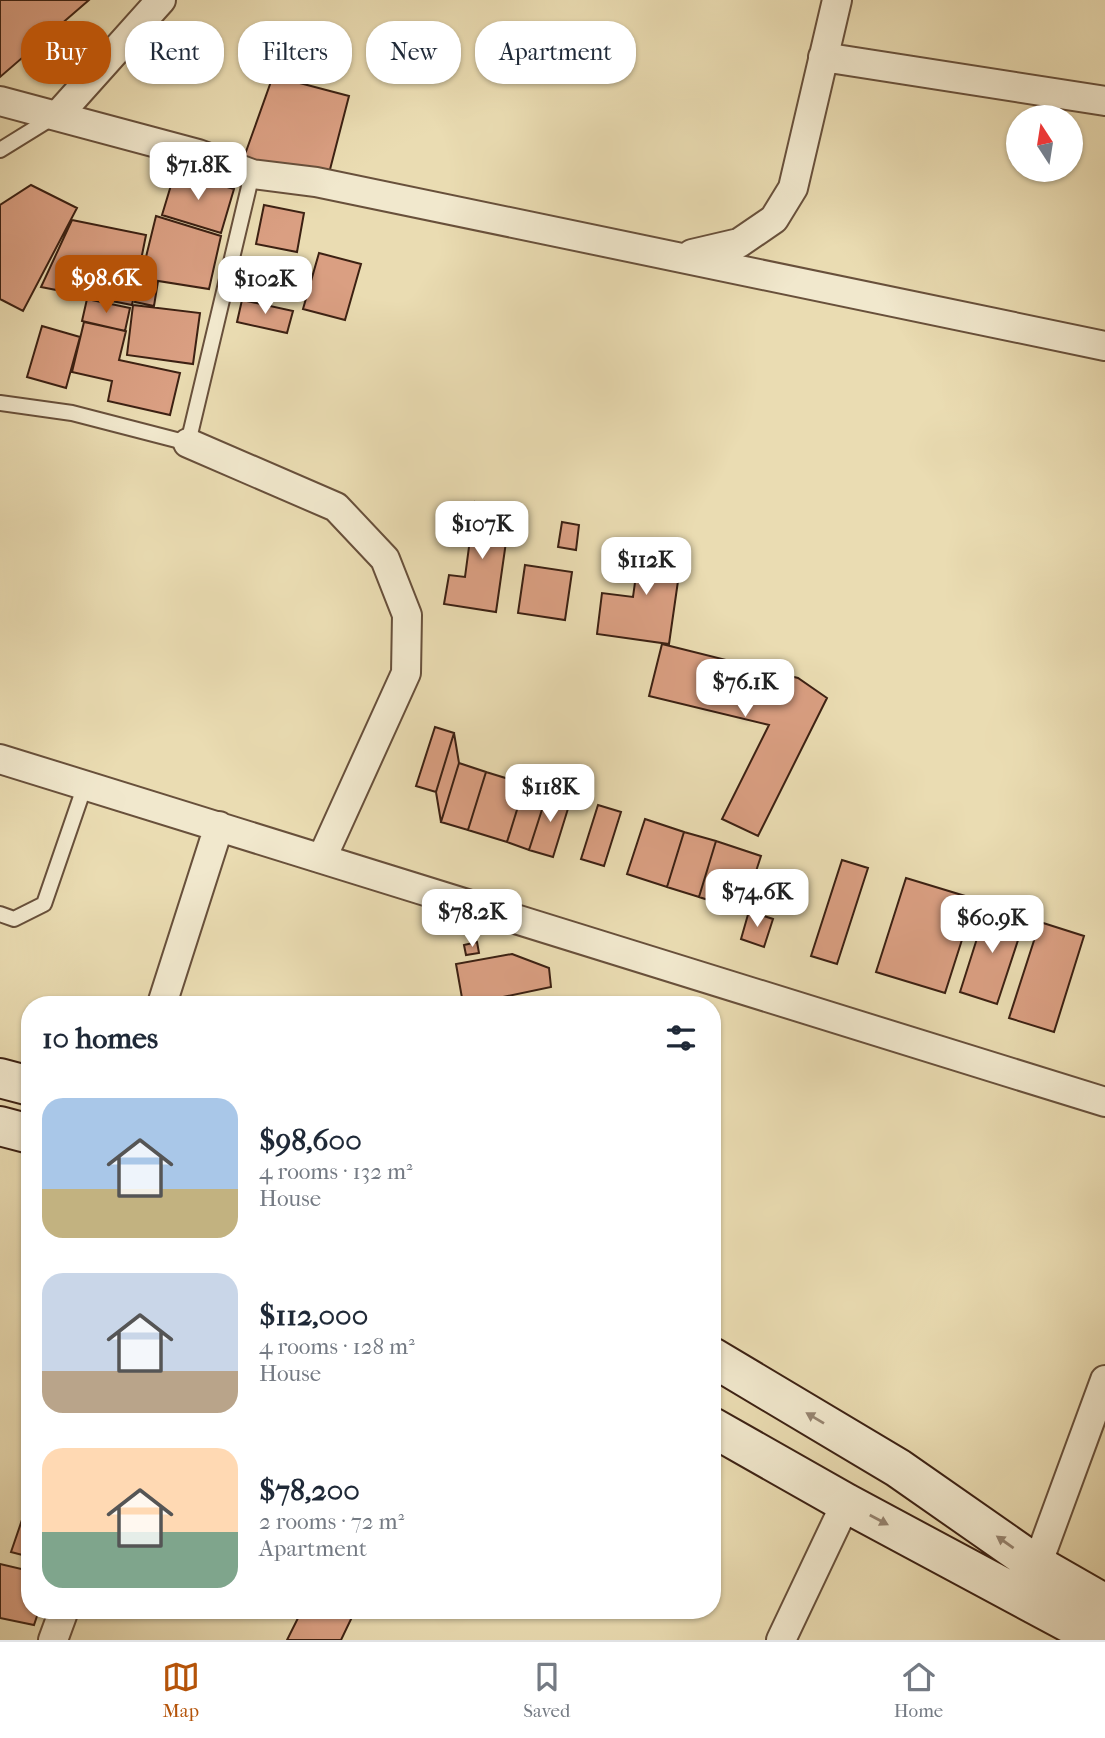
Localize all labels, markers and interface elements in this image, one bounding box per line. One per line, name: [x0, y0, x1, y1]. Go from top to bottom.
chip: Buy: [21, 21, 111, 84]
chip: Rent: [125, 21, 224, 84]
chip: Filters: [238, 21, 352, 84]
chip: New: [366, 21, 461, 84]
chip: Apartment: [475, 21, 636, 84]
north arrow: [1006, 105, 1083, 182]
map controls: [1006, 105, 1083, 182]
pin: $71.8K: [141, 142, 255, 202]
text: $71.8K: [166, 151, 230, 178]
pin: $98.6K: [49, 256, 163, 315]
pin: $102K: [216, 256, 314, 316]
text: $98.6K: [71, 264, 141, 291]
text: $102K: [234, 265, 296, 292]
pin: $107K: [433, 502, 531, 561]
text: $107K: [451, 510, 513, 537]
pin: $112K: [597, 538, 695, 597]
text: $112K: [617, 546, 675, 573]
pin: $76.1K: [688, 660, 802, 719]
text: $76.1K: [712, 668, 778, 695]
pin: $118K: [501, 764, 599, 824]
text: $118K: [521, 773, 579, 800]
pin: $74.6K: [700, 870, 814, 929]
text: $74.6K: [722, 878, 792, 905]
pin: $78.2K: [415, 890, 529, 949]
pin: $60.9K: [935, 895, 1049, 955]
text: $78.2K: [438, 898, 506, 925]
text: $60.9K: [957, 904, 1027, 931]
icon: filters: [662, 1019, 700, 1057]
text: 10 homes: [42, 1021, 158, 1056]
text: $98,600: [259, 1123, 362, 1158]
icon: home: [98, 1126, 182, 1210]
text: 4 rooms · 132 m²: [259, 1158, 413, 1185]
text: House: [259, 1185, 321, 1212]
text: $112,000: [259, 1298, 368, 1333]
icon: home: [98, 1301, 182, 1385]
text: 4 rooms · 128 m²: [259, 1333, 415, 1360]
text: House: [259, 1360, 321, 1387]
one-way arrow: [805, 1412, 824, 1424]
text: $78,200: [259, 1473, 360, 1508]
icon: home: [98, 1476, 182, 1560]
text: 2 rooms · 72 m²: [259, 1508, 404, 1535]
one-way arrow: [869, 1514, 889, 1526]
text: Apartment: [259, 1535, 367, 1562]
one-way arrow: [996, 1535, 1014, 1549]
tab: Map: [162, 1658, 200, 1722]
tab: Saved: [523, 1658, 570, 1722]
tab: Home: [894, 1658, 943, 1722]

